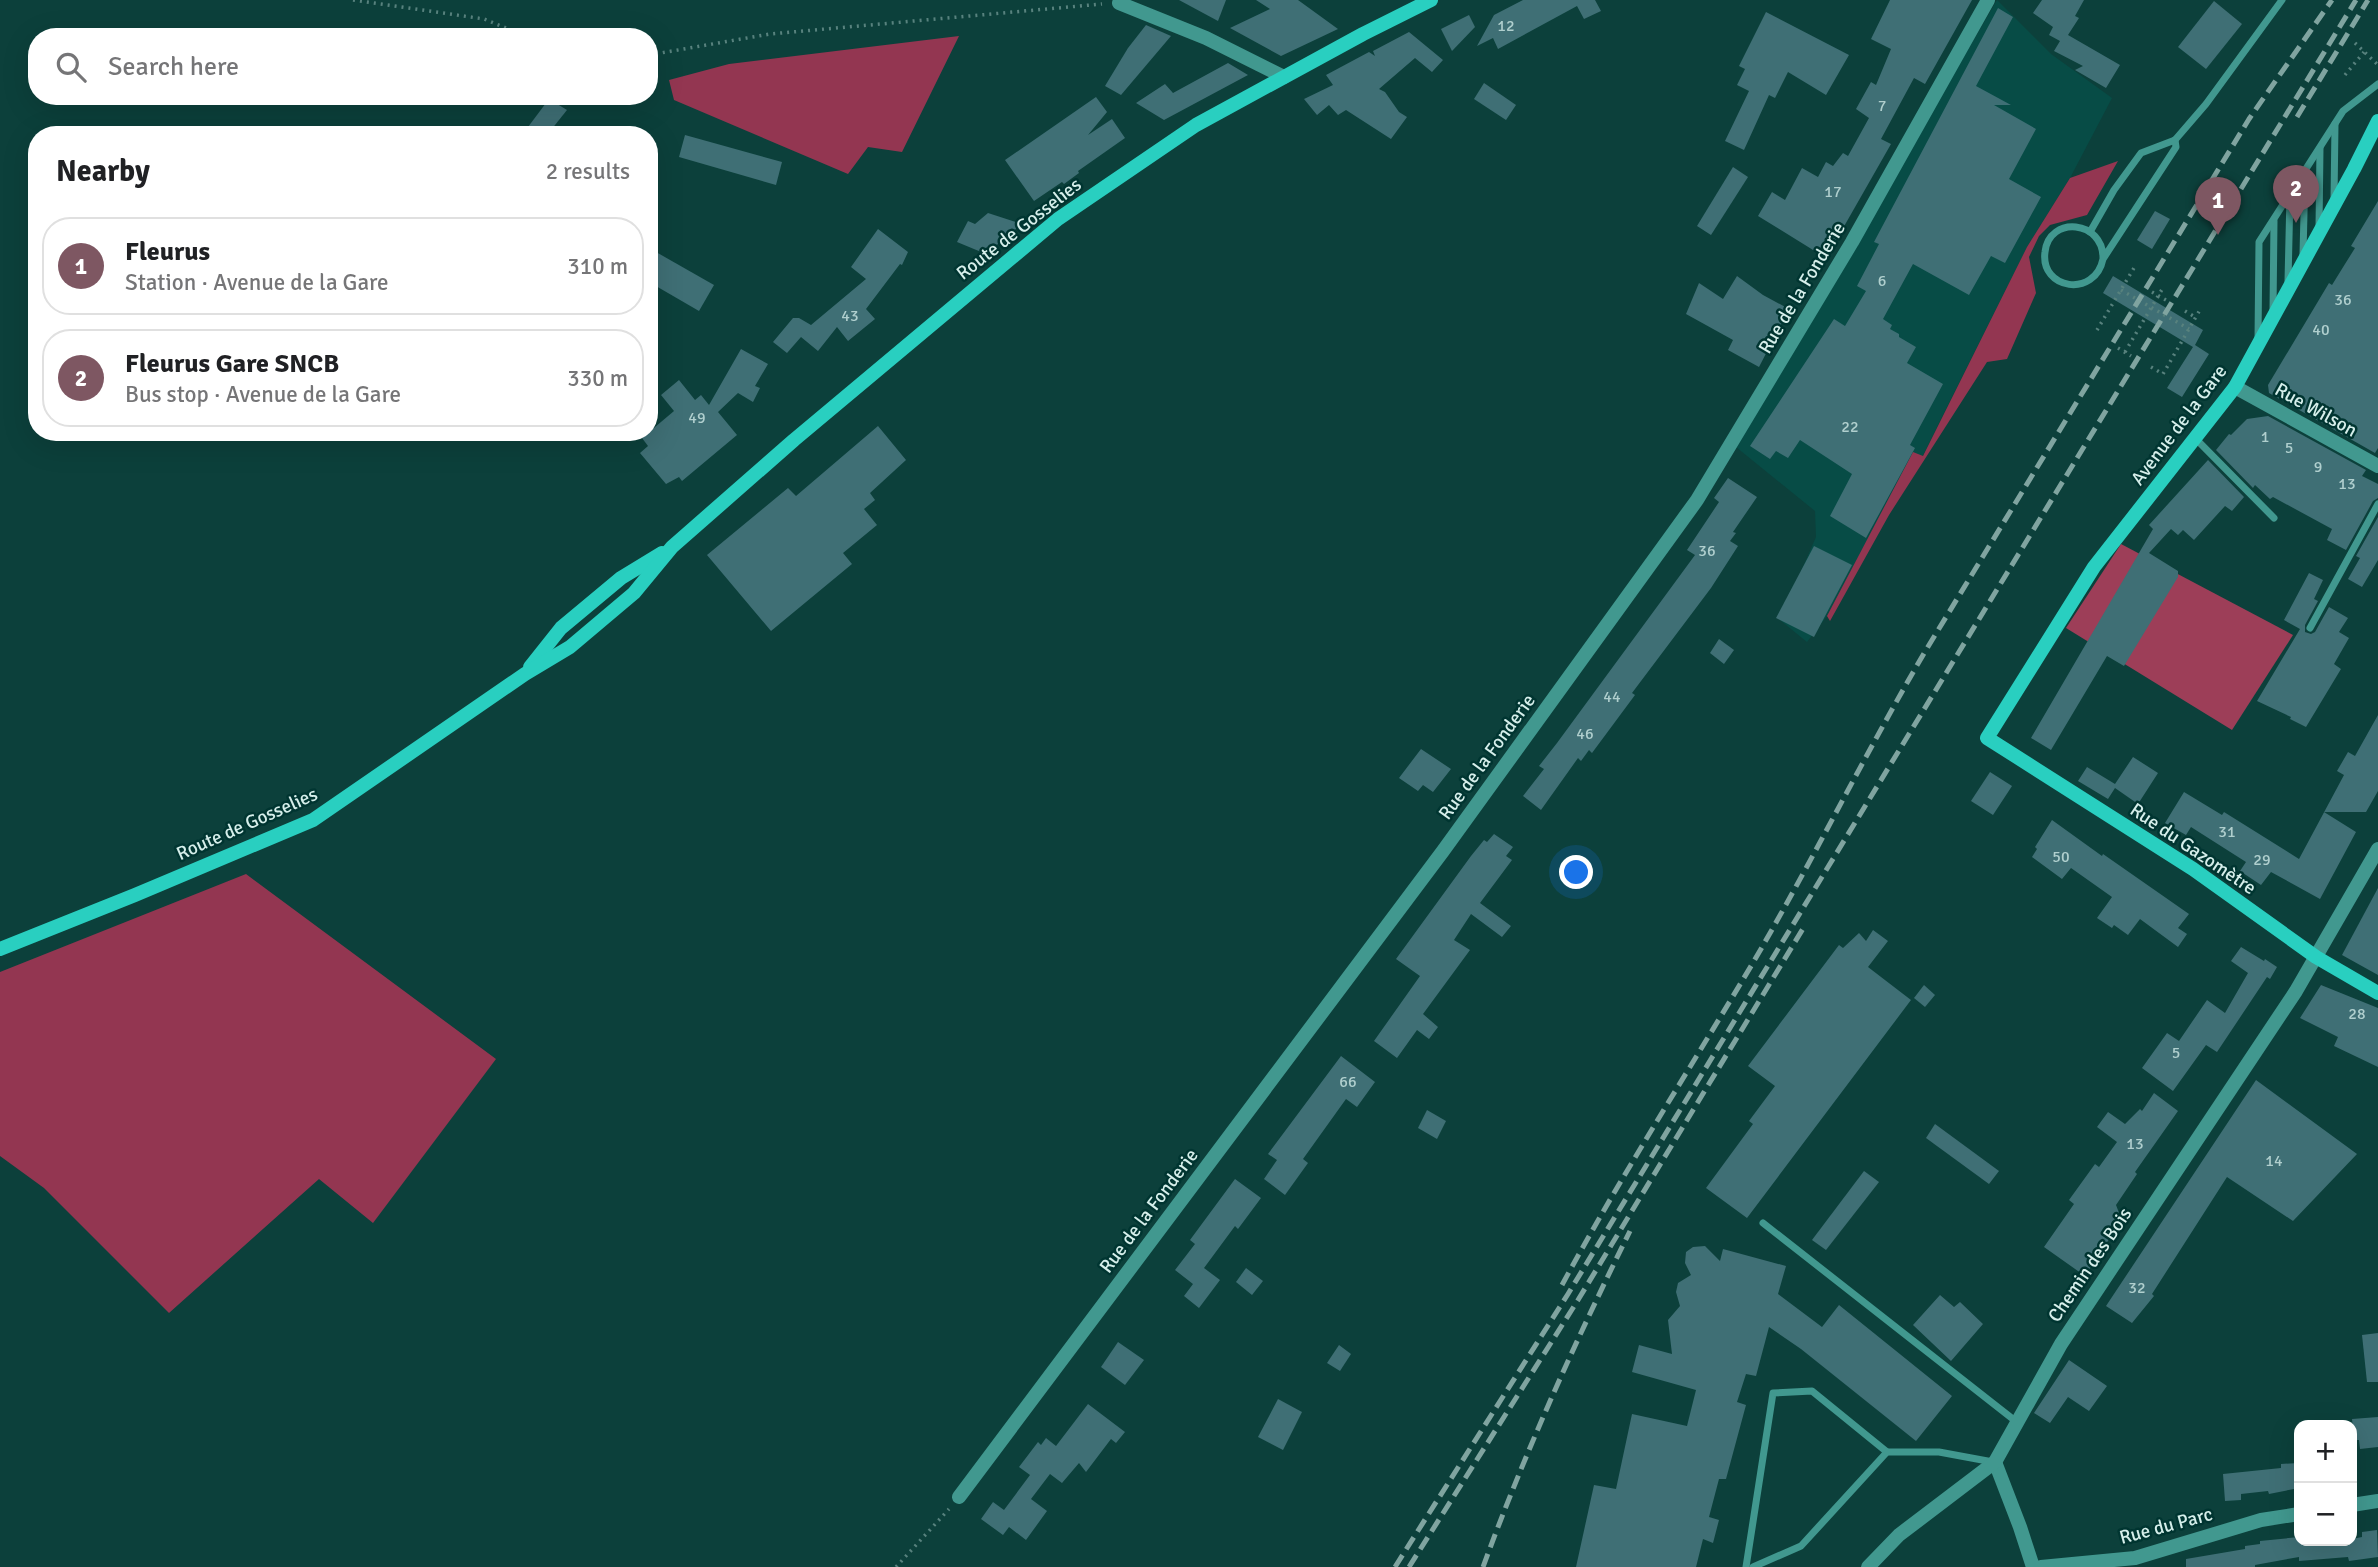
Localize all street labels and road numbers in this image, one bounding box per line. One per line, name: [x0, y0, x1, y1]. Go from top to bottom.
street label: Route de Gosselies: [952, 173, 1086, 285]
street label: Rue de la Fonderie: [1753, 218, 1851, 358]
street label: Avenue de la Gare: [2126, 360, 2232, 490]
street label: Rue Wilson: [2271, 378, 2361, 442]
street label: Rue de la Fonderie: [1433, 690, 1541, 824]
street label: Route de Gosselies: [173, 782, 321, 866]
street label: Rue du Gazomètre: [2125, 798, 2261, 900]
street label: Rue de la Fonderie: [1094, 1144, 1204, 1278]
street label: Chemin des Bois: [2043, 1203, 2137, 1327]
street label: Rue du Parc: [2117, 1502, 2215, 1550]

